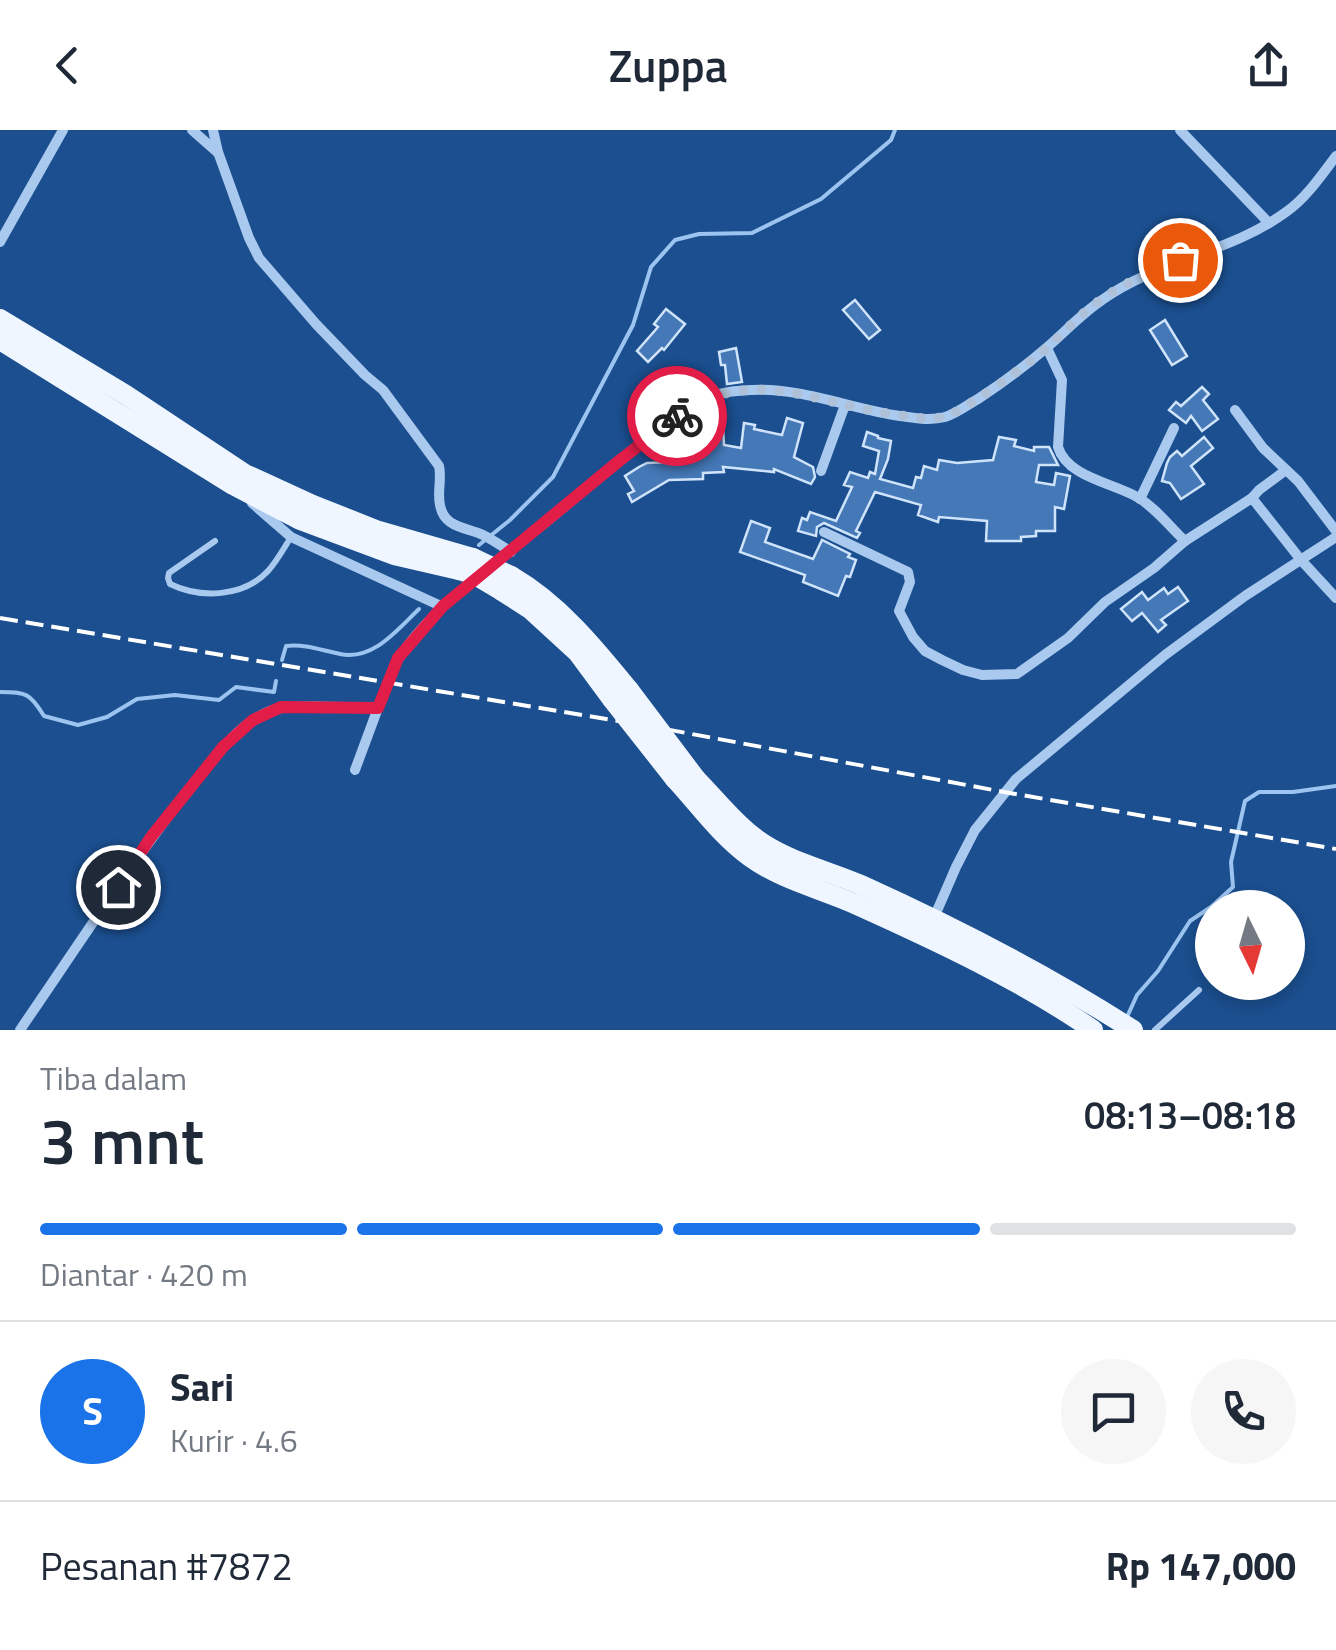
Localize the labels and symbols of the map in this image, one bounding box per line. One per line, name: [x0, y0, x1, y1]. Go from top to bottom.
pin: [1138, 218, 1223, 303]
courier: [627, 366, 727, 466]
pin: [76, 845, 161, 930]
north arrow: [1195, 890, 1305, 1000]

